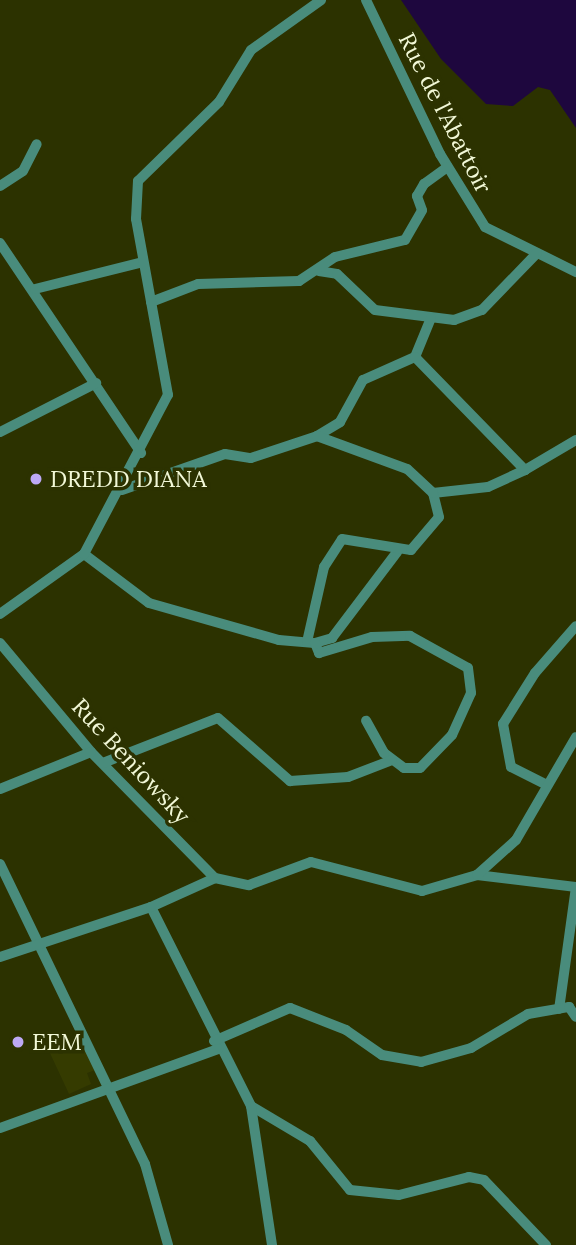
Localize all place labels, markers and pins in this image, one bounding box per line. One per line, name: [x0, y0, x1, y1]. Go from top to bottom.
place label: DREDD DIANA: [50, 465, 207, 493]
marker: DREDD DIANA: [28, 471, 44, 487]
place label: EEM: [32, 1028, 82, 1056]
marker: EEM: [10, 1034, 26, 1050]

